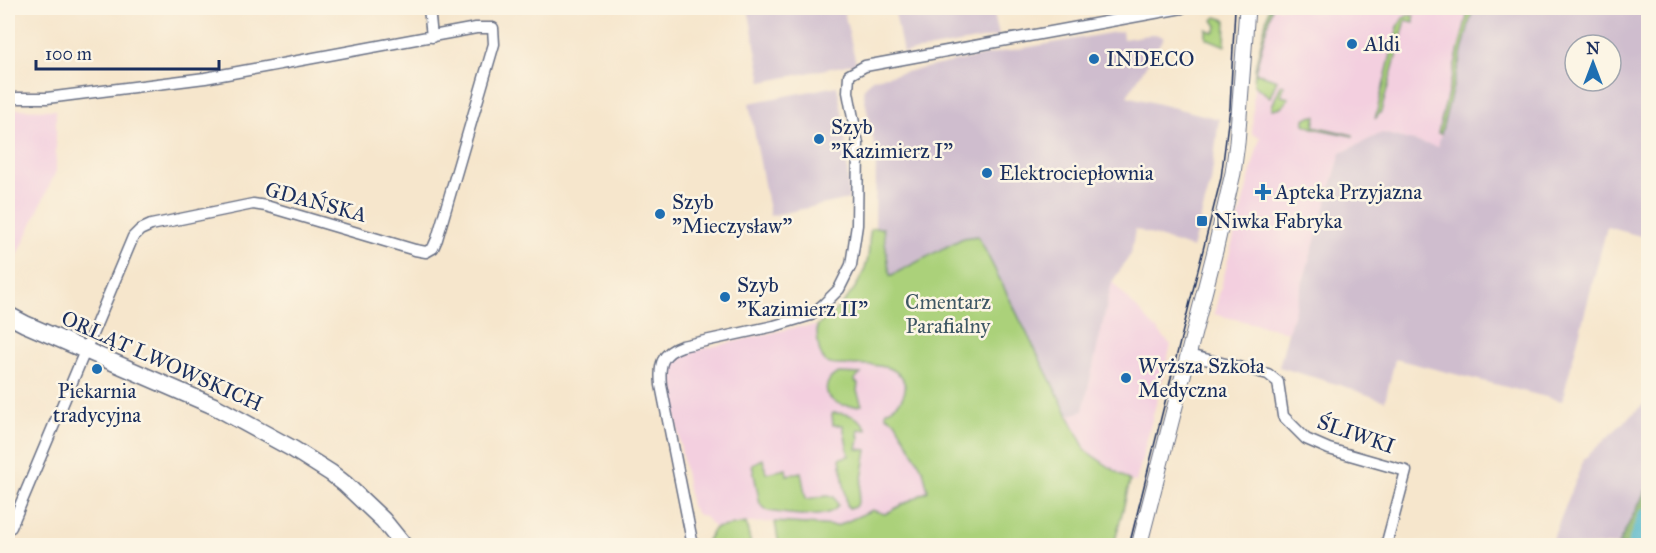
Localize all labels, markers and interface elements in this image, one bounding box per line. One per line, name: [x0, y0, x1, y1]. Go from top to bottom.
place label: Aldi: [1363, 31, 1400, 57]
scale bar: [36, 33, 219, 71]
north arrow: [1563, 33, 1623, 93]
marker: Aldi: [1345, 37, 1359, 51]
text: N: [1586, 39, 1600, 58]
text: 100 m: [45, 43, 92, 65]
place label: INDECO: [1106, 46, 1194, 72]
marker: INDECO: [1087, 52, 1101, 66]
place label: Szyb "Kazimierz I": [831, 114, 953, 164]
marker: Szyb "Kazimierz I": [812, 132, 826, 146]
place label: Elektrociepłownia: [999, 160, 1154, 186]
marker: Elektrociepłownia: [980, 166, 994, 180]
street label: GDAŃSKA: [262, 175, 370, 228]
place label: Apteka Przyjazna: [1274, 179, 1422, 205]
marker: Apteka Przyjazna: [1256, 185, 1270, 199]
place label: Szyb "Mieczysław": [672, 189, 792, 239]
marker: Szyb "Mieczysław": [653, 207, 667, 221]
place label: Niwka Fabryka: [1214, 208, 1343, 234]
marker: Niwka Fabryka: [1195, 214, 1209, 228]
place label: Szyb "Kazimierz II": [737, 272, 868, 322]
park label: Cmentarz Parafialny: [905, 289, 992, 339]
marker: Szyb "Kazimierz II": [718, 290, 732, 304]
street label: ORLĄT LWOWSKICH: [57, 305, 267, 417]
place label: Wyższa Szkoła Medyczna: [1138, 353, 1265, 403]
marker: Piekarnia tradycyjna: [90, 362, 104, 376]
marker: Wyższa Szkoła Medyczna: [1119, 371, 1133, 385]
place label: Piekarnia tradycyjna: [53, 378, 141, 428]
street label: ŚLIWKI: [1314, 408, 1399, 459]

